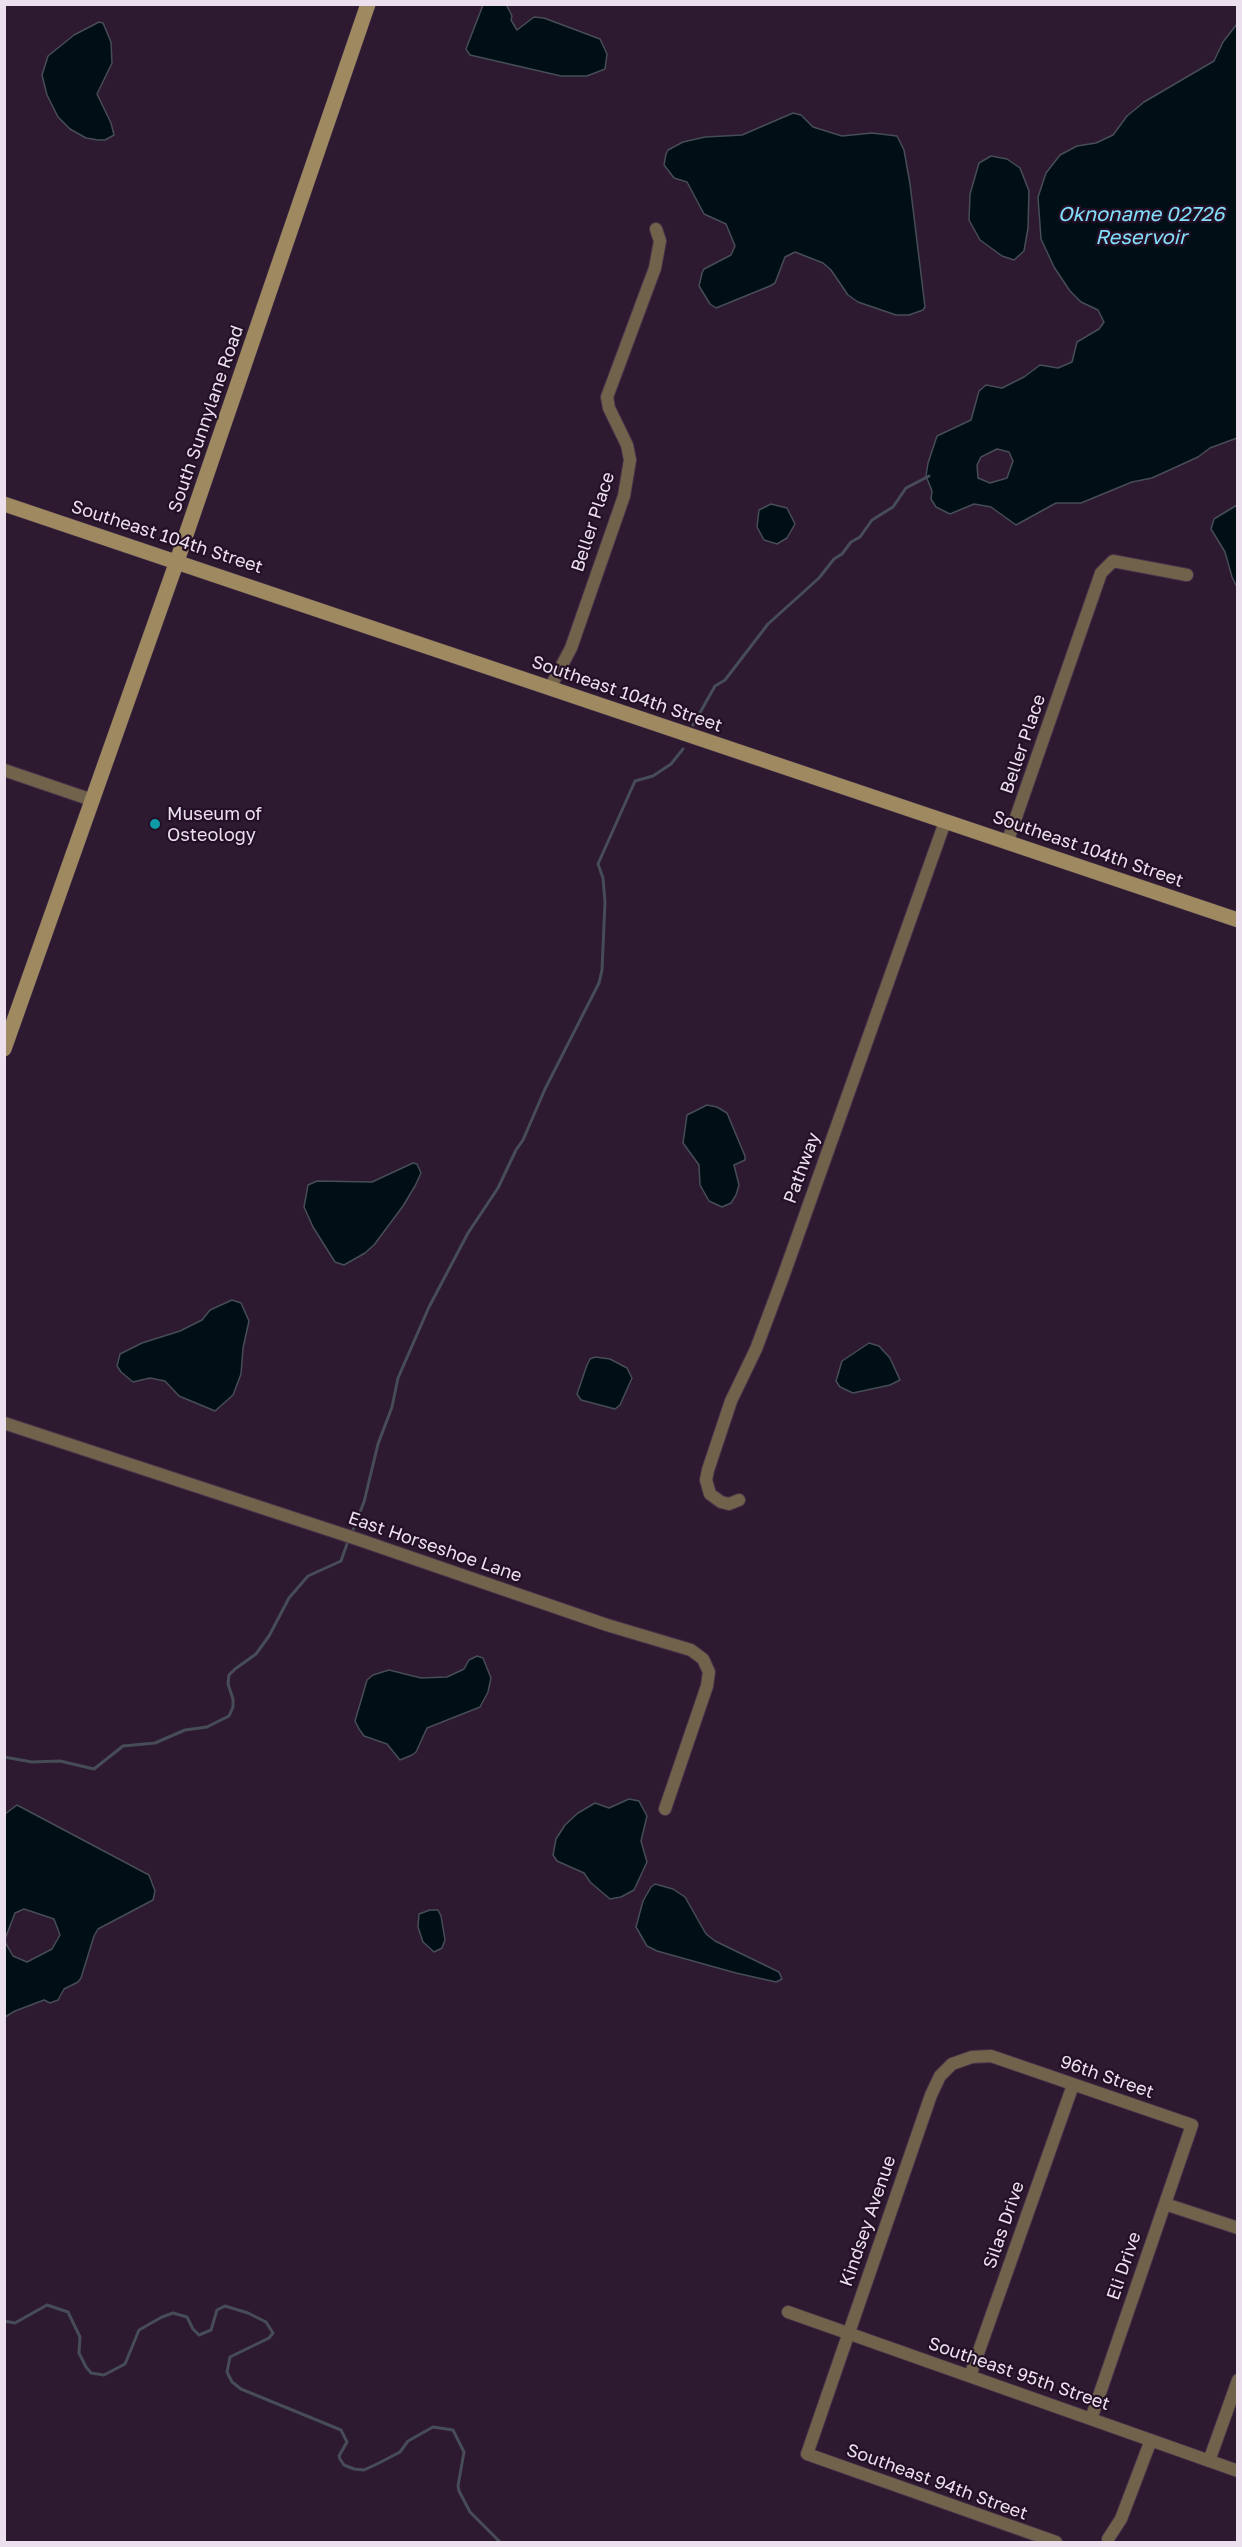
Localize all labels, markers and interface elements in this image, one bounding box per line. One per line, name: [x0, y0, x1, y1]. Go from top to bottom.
water label: Oknoname 02726 Reservoir: [1058, 203, 1224, 250]
street label: South Sunnylane Road: [164, 323, 248, 515]
street label: Beller Place: [567, 469, 619, 575]
street label: Southeast 104th Street: [68, 496, 266, 578]
street label: Southeast 104th Street: [529, 651, 725, 737]
street label: Beller Place: [996, 691, 1050, 797]
place label: Museum of Osteology: [167, 803, 262, 846]
street label: Southeast 104th Street: [990, 806, 1186, 892]
marker: Museum of Osteology: [148, 817, 162, 831]
street label: Pathway: [779, 1130, 825, 1206]
street label: East Horseshoe Lane: [345, 1507, 525, 1587]
street label: 96th Street: [1057, 2051, 1157, 2103]
street label: Kindsey Avenue: [835, 2153, 901, 2289]
street label: Silas Drive: [979, 2179, 1029, 2271]
street label: Eli Drive: [1102, 2229, 1146, 2303]
street label: Southeast 95th Street: [925, 2333, 1113, 2415]
street label: Southeast 94th Street: [843, 2439, 1031, 2525]

